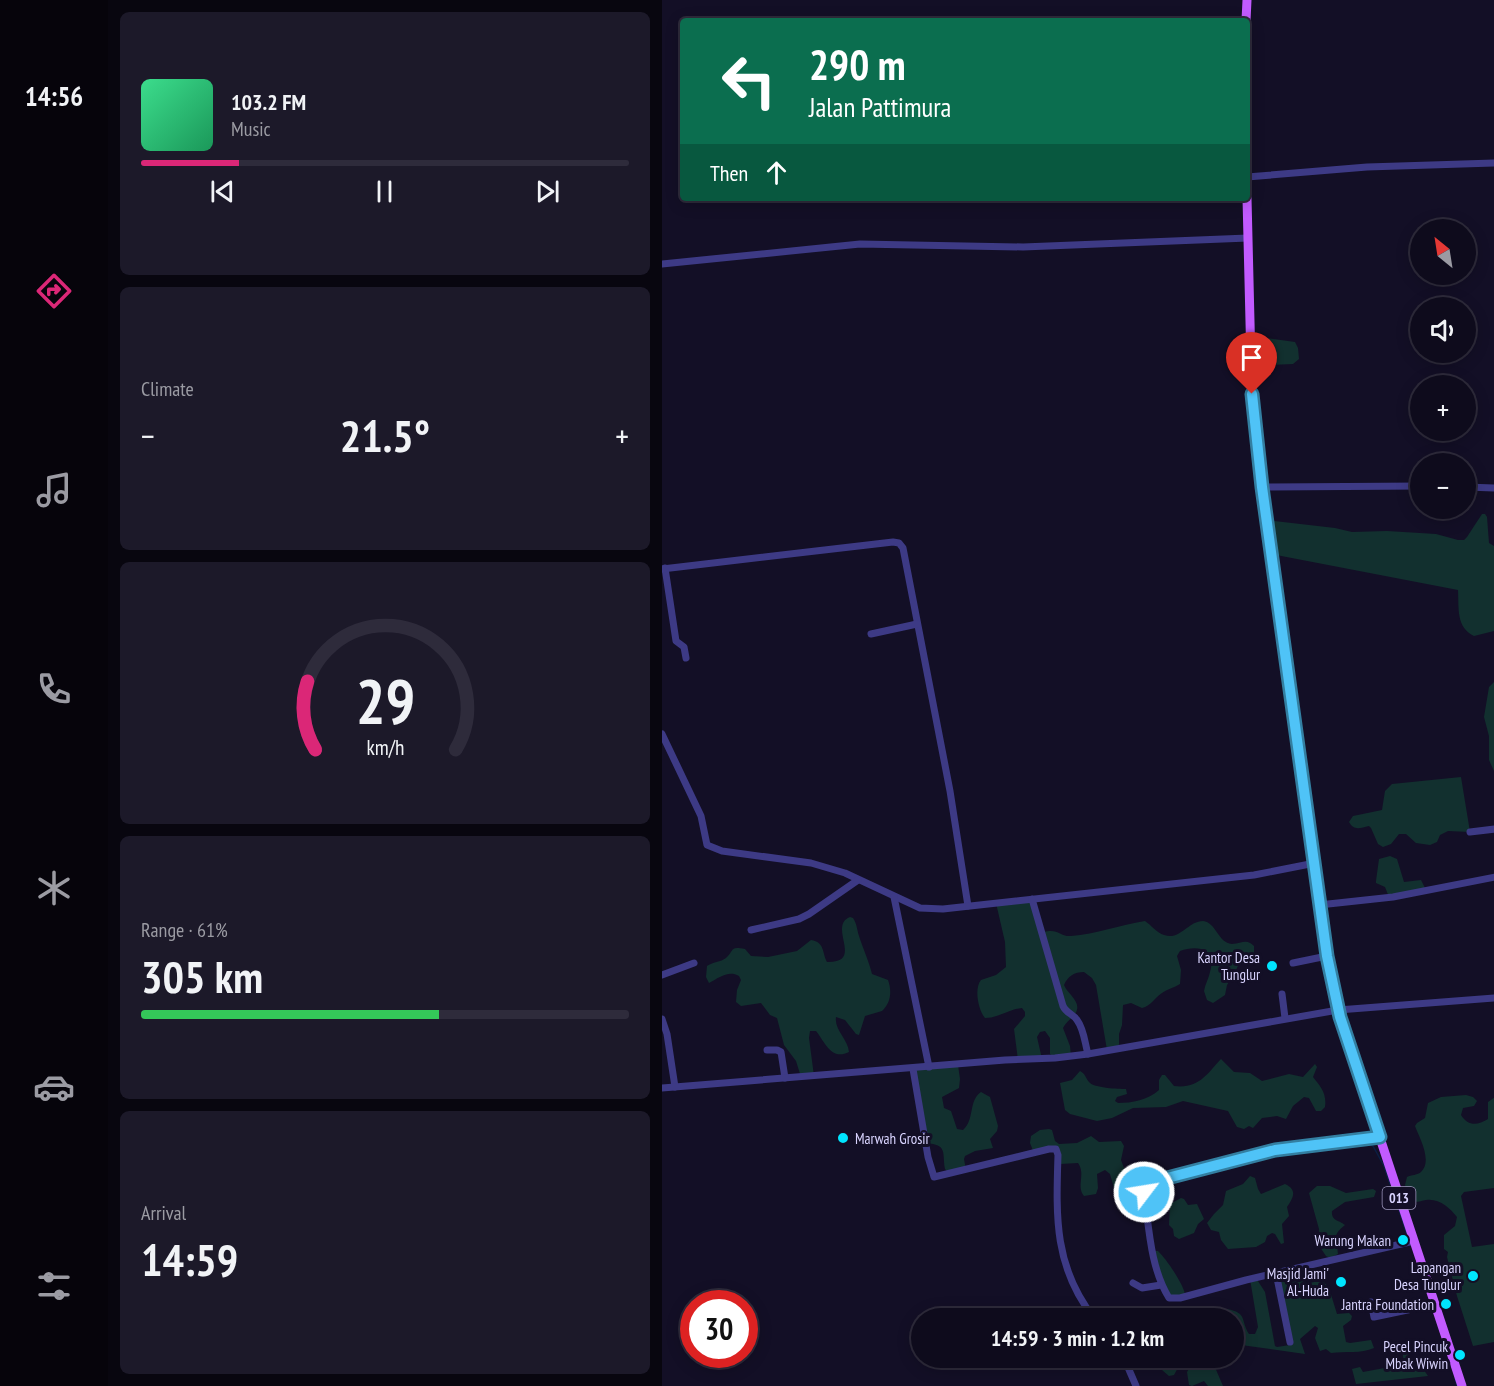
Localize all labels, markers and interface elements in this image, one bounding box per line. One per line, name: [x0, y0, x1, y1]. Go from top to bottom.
text: 290 m: [809, 37, 906, 92]
icon: left: [710, 42, 788, 120]
text: 14:56: [25, 79, 83, 113]
text: 103.2 FM: [231, 88, 306, 116]
text: Jalan Pattimura: [809, 90, 951, 124]
text: Music: [231, 116, 271, 142]
icon: ahead: [760, 156, 793, 189]
text: Then: [710, 159, 748, 187]
icon: previous: [206, 175, 239, 208]
icon: pause: [368, 175, 401, 208]
icon: next: [531, 175, 564, 208]
north arrow: [1410, 219, 1476, 285]
map controls: [1410, 219, 1476, 519]
icon: directions: [33, 270, 75, 312]
button: sound: [1410, 297, 1476, 363]
pin: [1226, 332, 1277, 394]
icon: arrive: [1235, 341, 1268, 374]
button: +: [1410, 375, 1476, 441]
text: Climate: [141, 376, 194, 402]
text: 21.5°: [340, 406, 430, 464]
text: −: [141, 414, 155, 457]
text: +: [615, 414, 629, 457]
button: −: [1410, 453, 1476, 519]
icon: music: [33, 469, 75, 511]
text: 29: [355, 660, 415, 741]
icon: phone: [33, 668, 75, 710]
text: km/h: [366, 733, 404, 761]
icon: climate: [33, 867, 75, 909]
text: Range · 61%: [141, 917, 228, 943]
text: 305 km: [141, 947, 263, 1005]
place label: Kantor Desa Tunglur: [1197, 948, 1261, 984]
marker: Kantor Desa Tunglur: [1265, 959, 1279, 973]
icon: car: [33, 1066, 75, 1108]
place label: Marwah Grosir: [855, 1129, 931, 1148]
marker: Marwah Grosir: [836, 1131, 850, 1145]
position arrow: [1112, 1160, 1176, 1224]
road number: 013: [1382, 1187, 1416, 1209]
text: Arrival: [141, 1200, 186, 1226]
text: 14:59: [141, 1230, 238, 1288]
place label: Warung Makan: [1315, 1231, 1391, 1250]
marker: Warung Makan: [1396, 1233, 1410, 1247]
place label: Lapangan Desa Tunglur: [1394, 1258, 1462, 1294]
place label: Masjid Jami' Al-Huda: [1267, 1264, 1329, 1300]
icon: filters: [33, 1265, 75, 1307]
marker: Lapangan Desa Tunglur: [1466, 1269, 1480, 1283]
marker: Masjid Jami' Al-Huda: [1334, 1275, 1348, 1289]
speed limit sign: 30: [680, 1290, 758, 1368]
place label: Jantra Foundation: [1341, 1295, 1434, 1314]
marker: Jantra Foundation: [1439, 1297, 1453, 1311]
text: 14:59 · 3 min · 1.2 km: [991, 1324, 1164, 1352]
place label: Pecel Pincuk Mbak Wiwin: [1383, 1337, 1448, 1373]
marker: Pecel Pincuk Mbak Wiwin: [1453, 1348, 1467, 1362]

